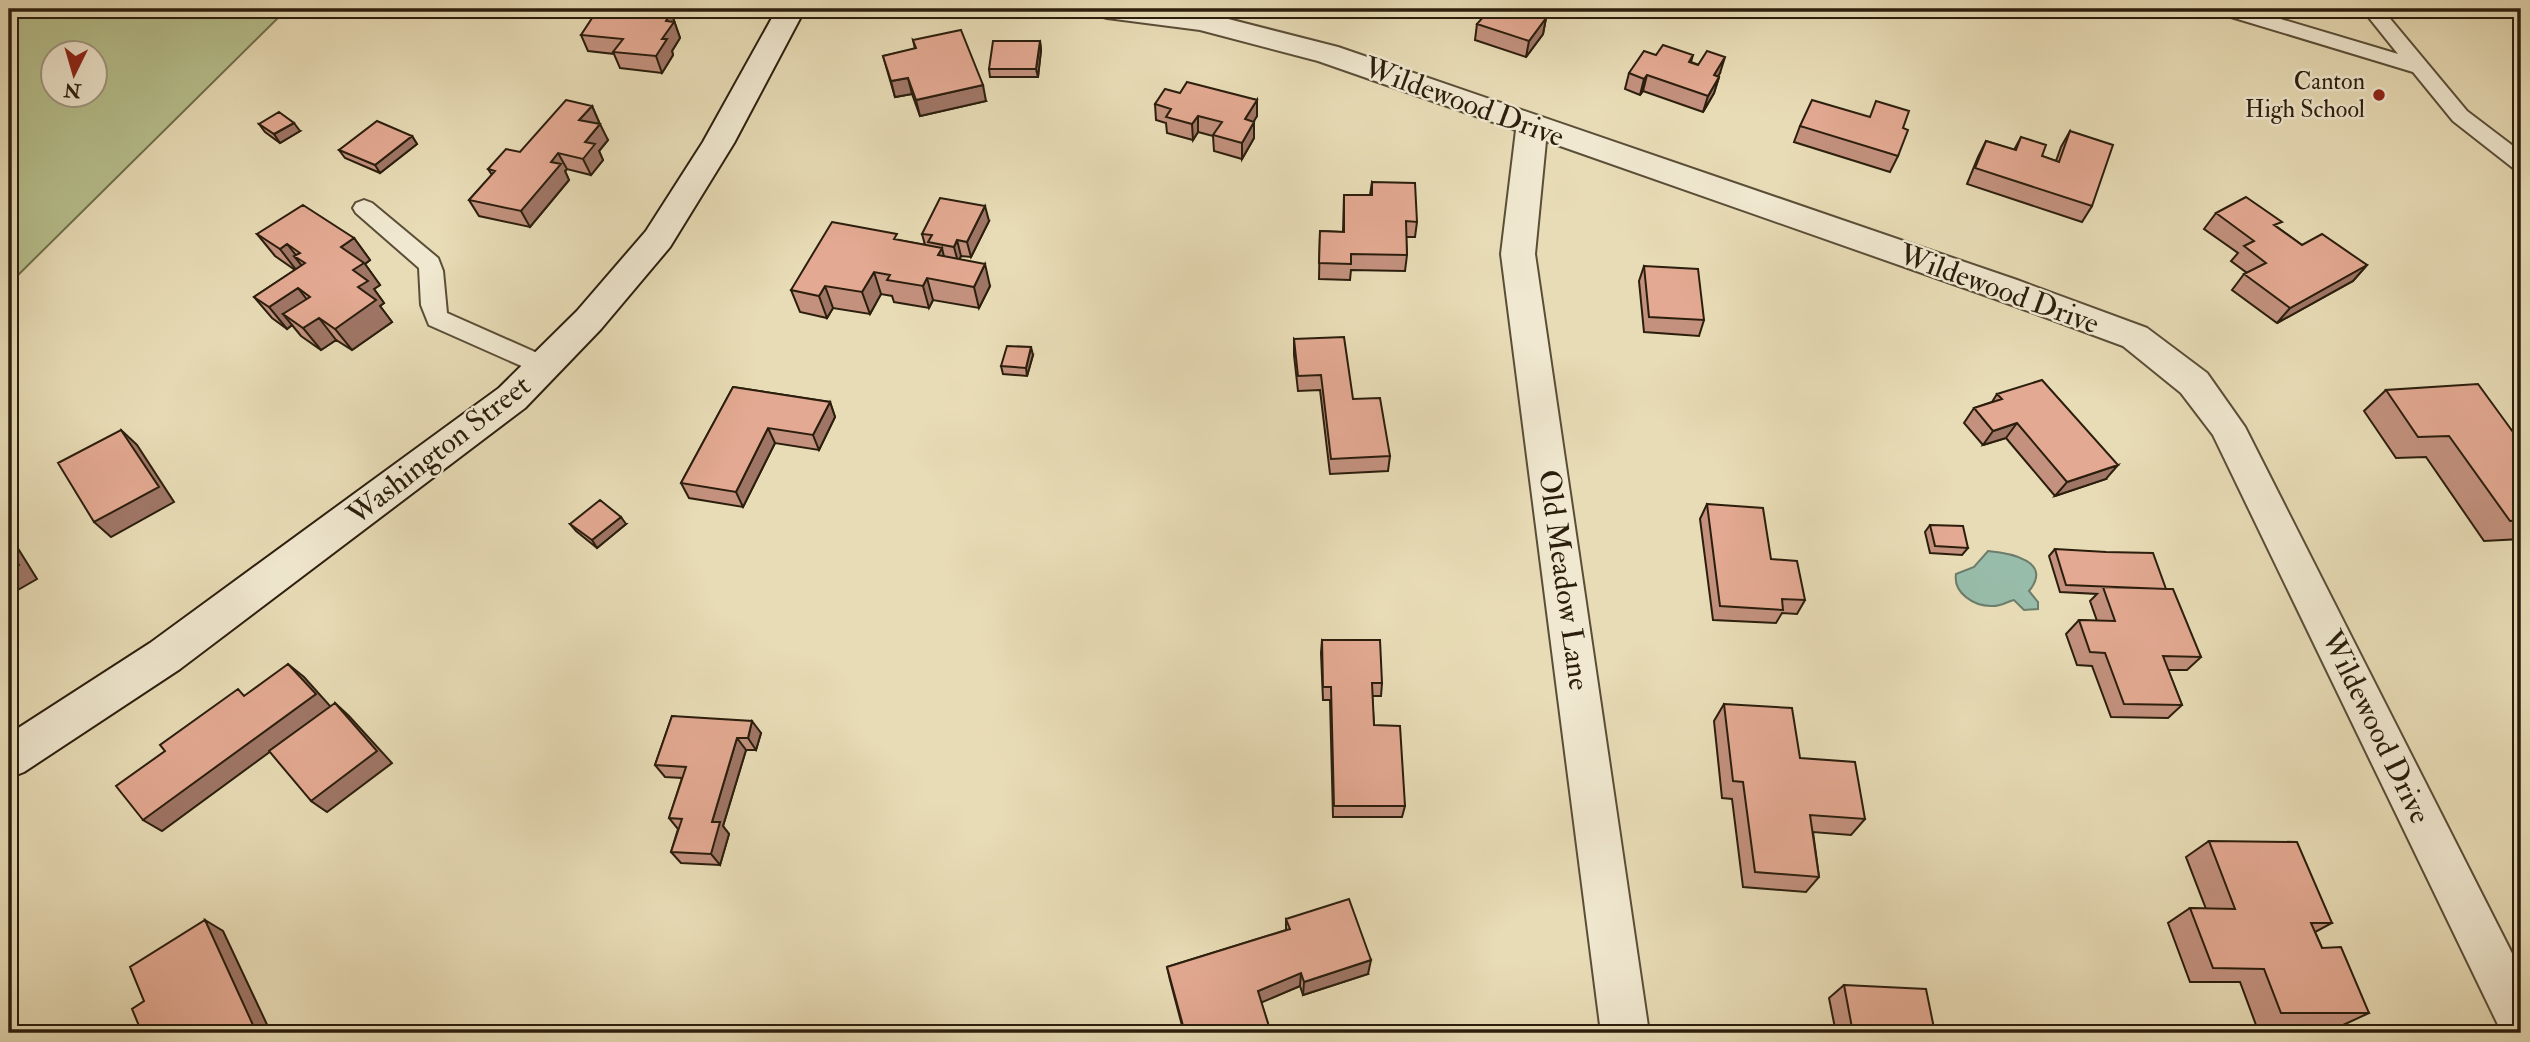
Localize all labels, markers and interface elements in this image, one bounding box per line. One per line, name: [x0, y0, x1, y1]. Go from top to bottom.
north arrow: [38, 38, 108, 108]
street label: Wildewood Drive: [1358, 48, 1569, 155]
place label: Canton High School: [2245, 66, 2365, 125]
text: N: [62, 77, 83, 103]
marker: Canton High School: [2371, 87, 2387, 103]
street label: Wildewood Drive: [1893, 235, 2104, 342]
street label: Washington Street: [339, 367, 538, 534]
street label: Old Meadow Lane: [1530, 467, 1598, 693]
street label: Wildewood Drive: [2313, 623, 2439, 830]

